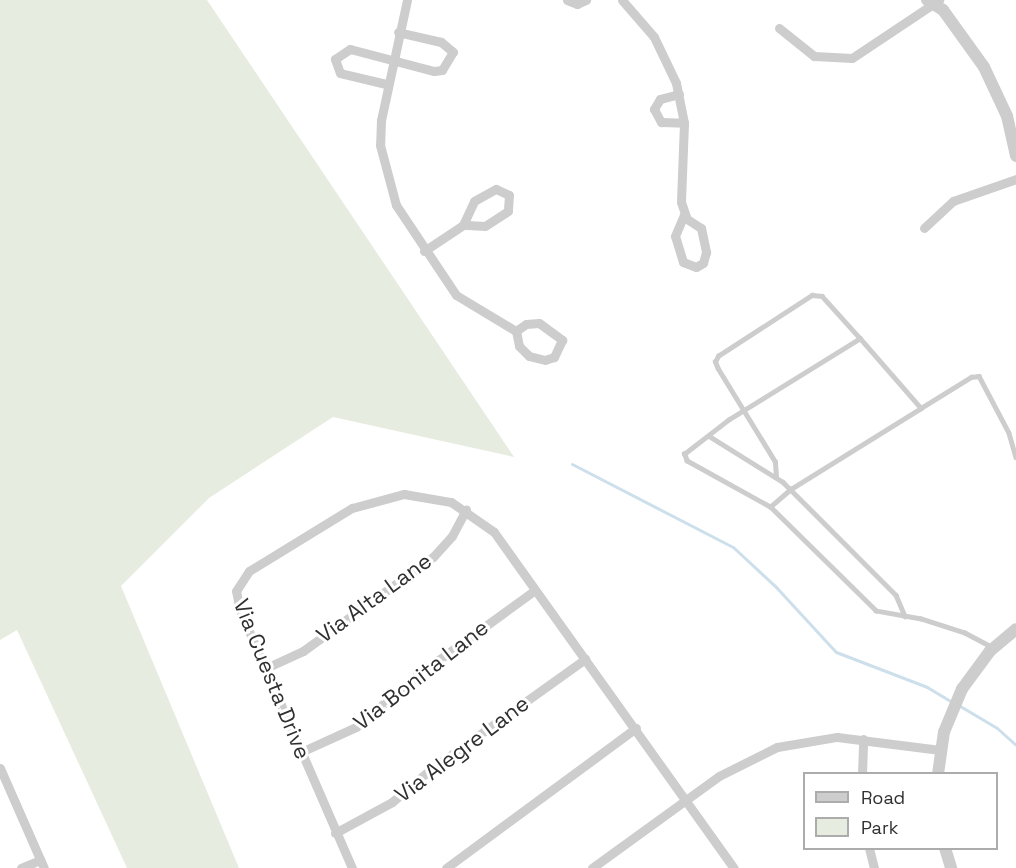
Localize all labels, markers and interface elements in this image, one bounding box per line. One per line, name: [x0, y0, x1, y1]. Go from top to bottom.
street label: Via Alta Lane: [311, 547, 437, 649]
street label: Via Cuesta Drive: [228, 595, 316, 763]
street label: Via Bonita Lane: [348, 614, 494, 736]
street label: Via Alegre Lane: [390, 690, 534, 808]
legend: [803, 772, 998, 850]
text: Road: [861, 786, 905, 809]
text: Park: [861, 816, 898, 839]

